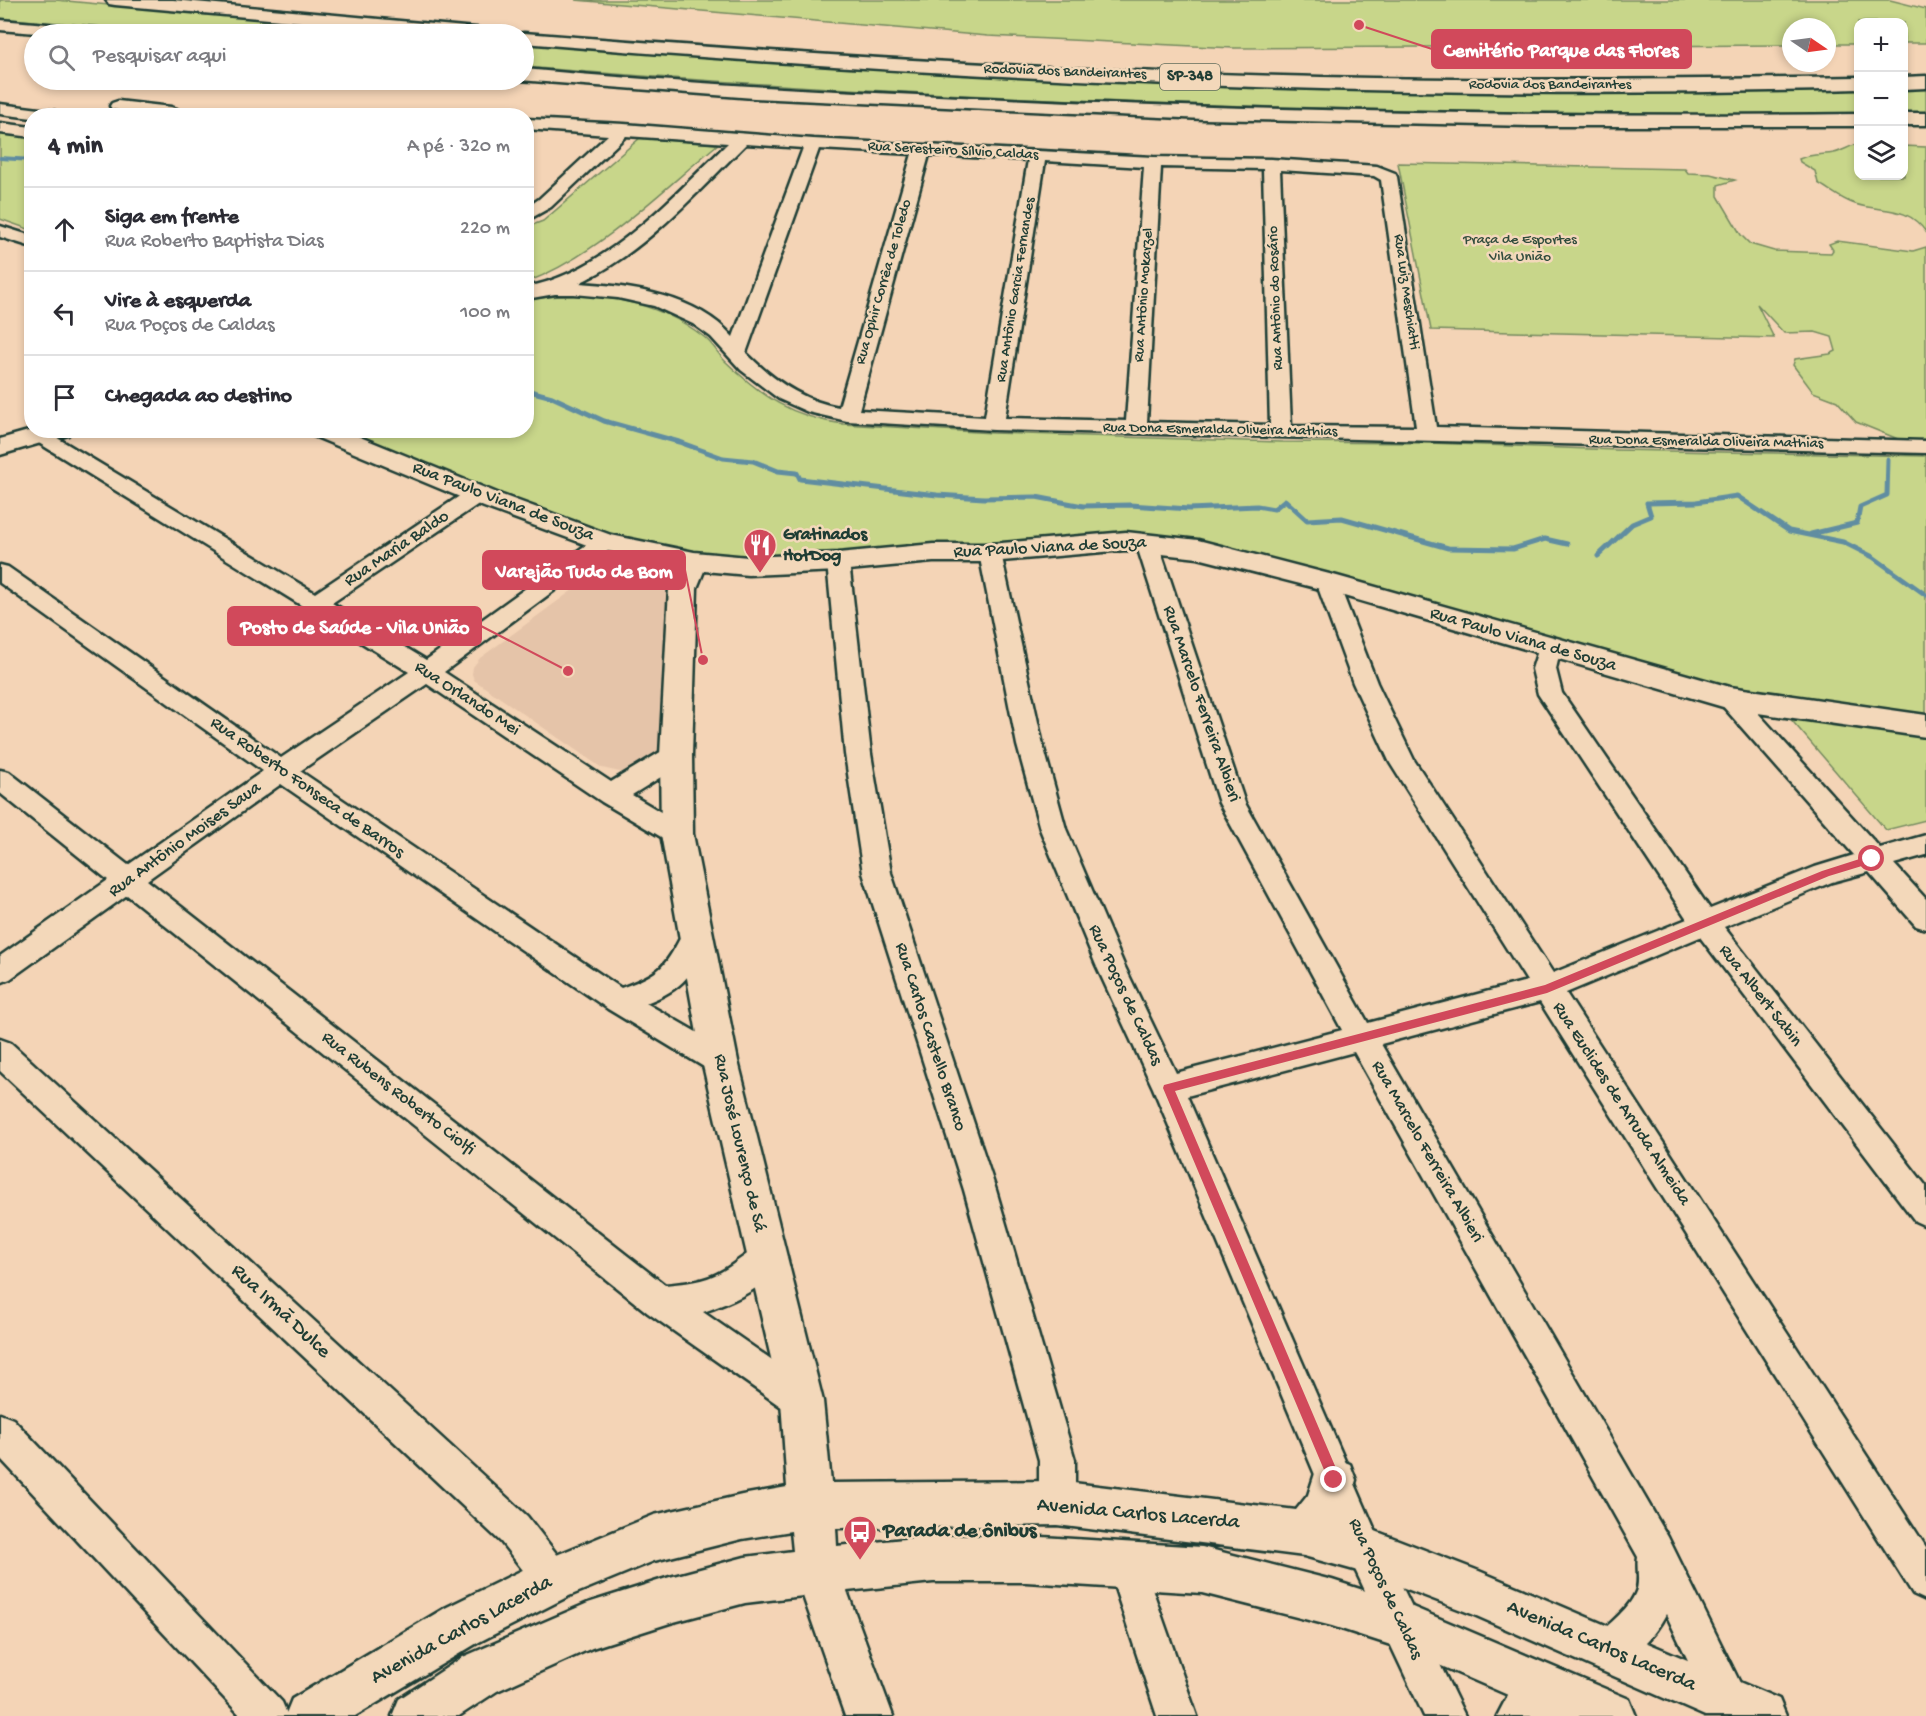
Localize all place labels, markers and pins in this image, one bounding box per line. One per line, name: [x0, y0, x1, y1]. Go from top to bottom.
callout: Cemitério Parque das Flores: [1432, 30, 1691, 68]
place label: Gratinados HotDog: [783, 525, 868, 567]
restaurant icon: Gratinados HotDog: [742, 527, 778, 574]
callout: Varejão Tudo de Bom: [483, 551, 685, 589]
callout: Posto de Saúde - Vila União: [228, 607, 481, 645]
bus stop icon: Parada de ônibus: [842, 1514, 878, 1561]
place label: Parada de ônibus: [882, 1520, 1038, 1545]

